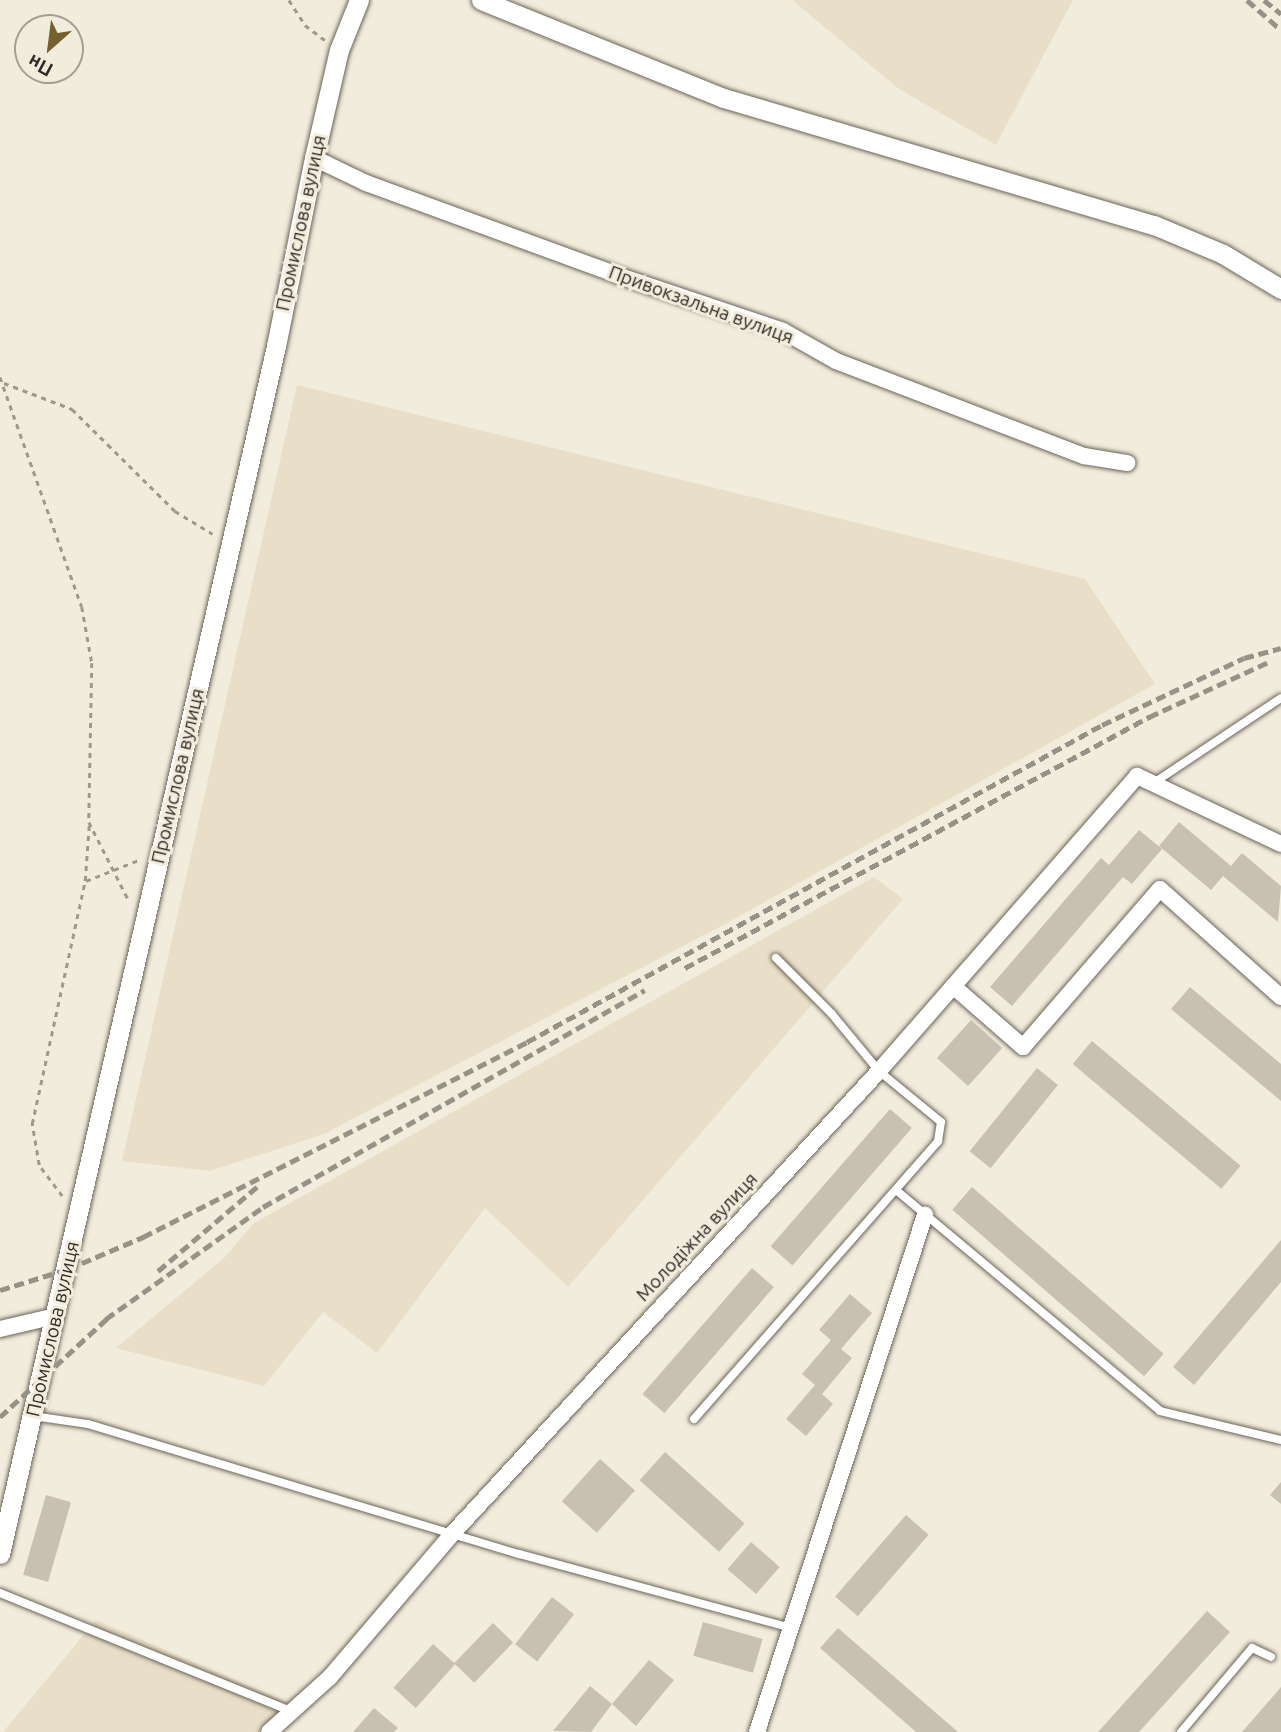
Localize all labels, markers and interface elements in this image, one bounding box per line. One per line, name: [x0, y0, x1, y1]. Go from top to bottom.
north arrow: [14, 14, 84, 84]
text: Пн: [24, 50, 56, 81]
street label: Промислова вулиця: [271, 133, 331, 313]
street label: Привокзальна вулиця: [606, 261, 796, 349]
street label: Промислова вулиця: [147, 686, 209, 866]
street label: Молодіжна вулиця: [631, 1168, 763, 1306]
street label: Промислова вулиця: [22, 1239, 84, 1419]

